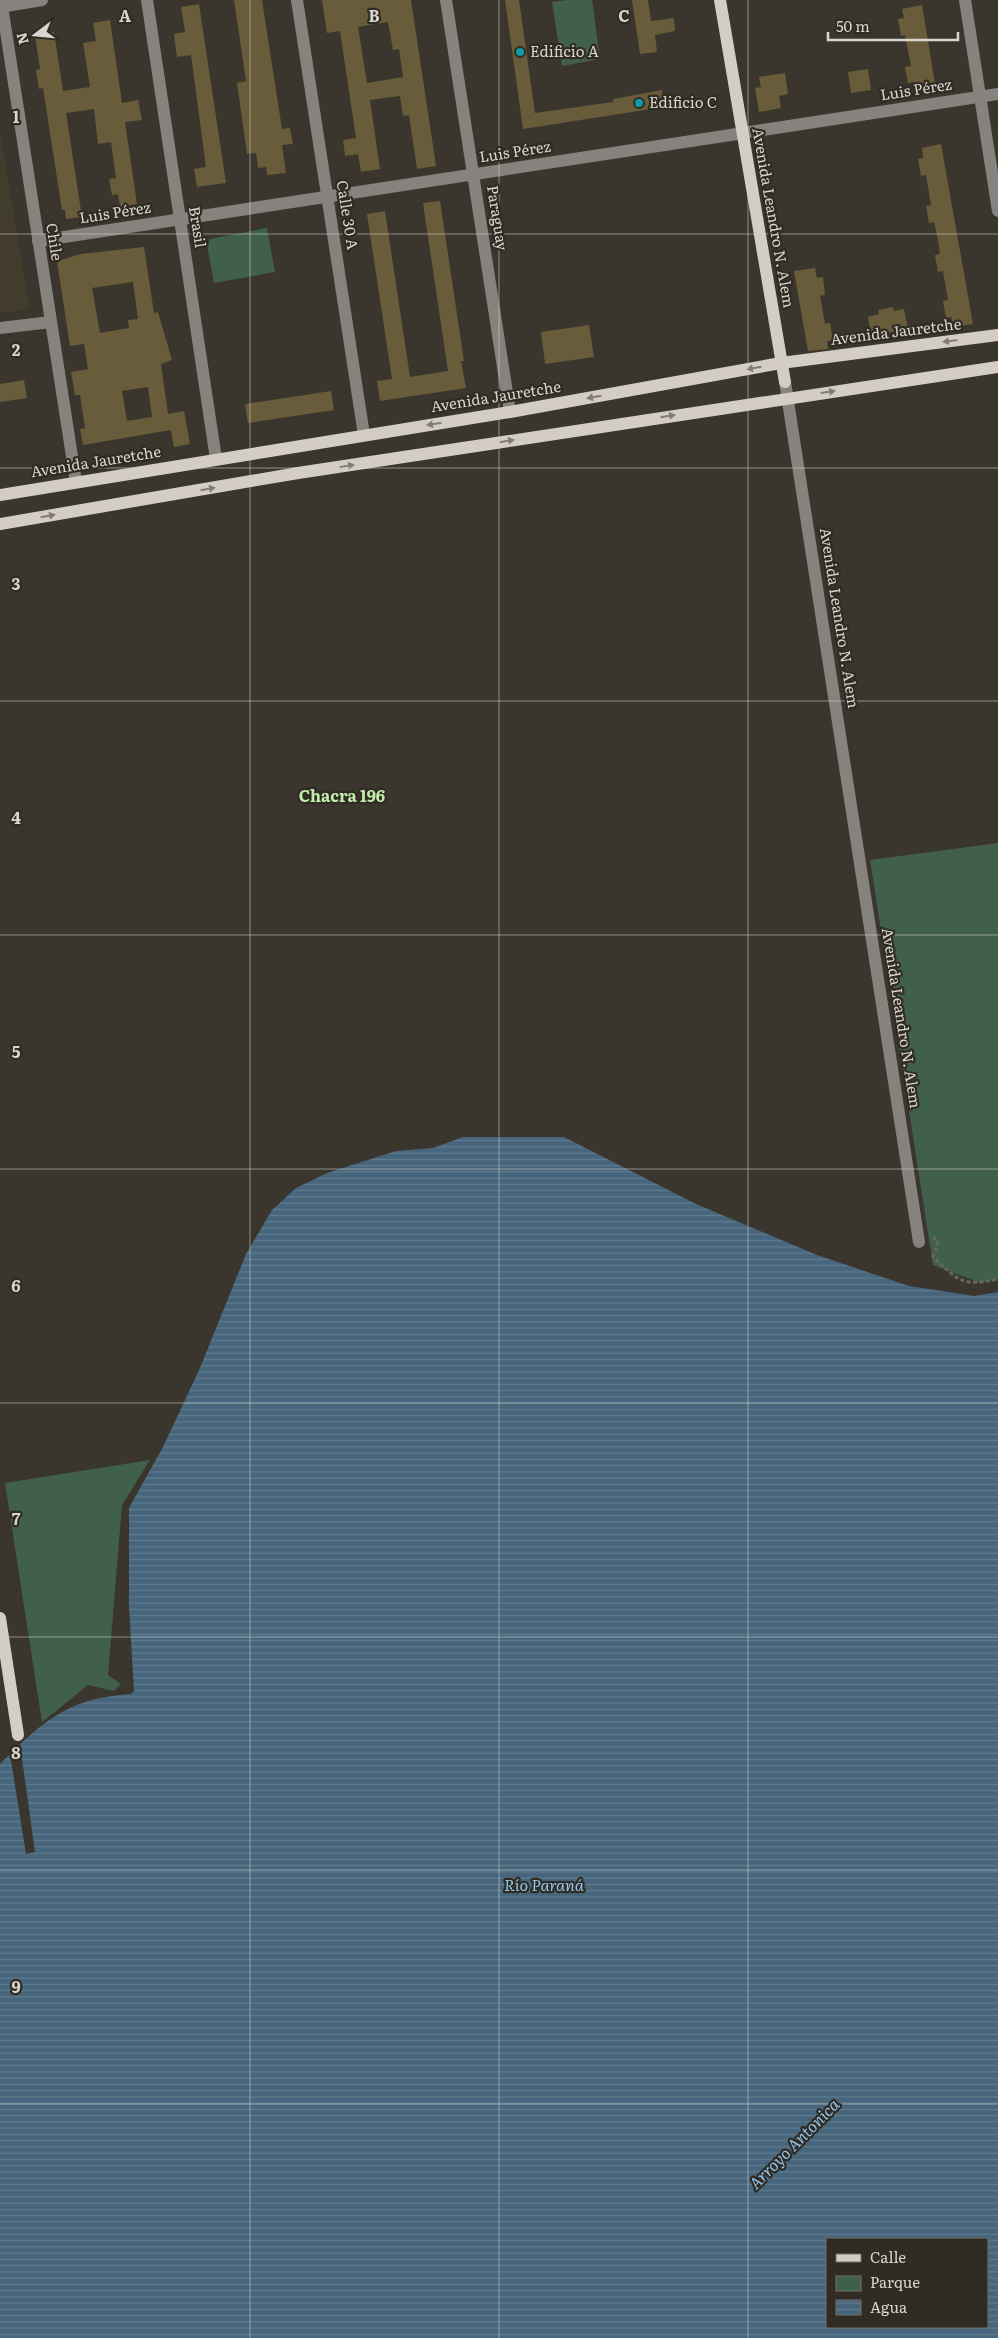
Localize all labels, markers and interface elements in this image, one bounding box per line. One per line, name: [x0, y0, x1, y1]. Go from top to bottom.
text: A: [119, 3, 131, 27]
text: B: [368, 3, 380, 27]
text: C: [618, 3, 630, 27]
north arrow: [10, 10, 60, 60]
scale bar: [828, 10, 958, 42]
text: 50 m: [836, 14, 870, 37]
text: N: [10, 30, 33, 47]
place label: Edificio A: [530, 39, 599, 62]
marker: Edificio A: [514, 46, 526, 58]
street label: Luis Pérez: [878, 72, 953, 106]
place label: Edificio C: [649, 90, 717, 113]
marker: Edificio C: [633, 97, 645, 109]
text: 1: [13, 104, 20, 128]
street label: Avenida Leandro N. Alem: [747, 126, 802, 310]
street label: Luis Pérez: [477, 134, 552, 168]
street label: Calle 30 A: [332, 178, 365, 251]
street label: Paraguay: [482, 183, 515, 252]
street label: Luis Pérez: [77, 195, 152, 229]
street label: Brasil: [184, 204, 213, 249]
street label: Chile: [41, 221, 70, 263]
street label: Avenida Jauretche: [829, 311, 963, 350]
text: 2: [12, 337, 21, 361]
one-way arrow: [941, 337, 957, 345]
one-way arrow: [746, 365, 762, 373]
street label: Avenida Jauretche: [429, 374, 563, 417]
one-way arrow: [821, 388, 837, 396]
one-way arrow: [587, 393, 602, 401]
one-way arrow: [660, 412, 676, 420]
one-way arrow: [426, 420, 442, 428]
one-way arrow: [499, 437, 515, 445]
street label: Avenida Jauretche: [29, 439, 163, 482]
one-way arrow: [339, 461, 355, 469]
one-way arrow: [201, 484, 217, 492]
one-way arrow: [40, 512, 56, 520]
street label: Avenida Leandro N. Alem: [815, 526, 866, 710]
text: 3: [12, 571, 21, 595]
district label: Chacra 196: [299, 783, 385, 807]
text: 4: [11, 805, 21, 829]
street label: Avenida Leandro N. Alem: [877, 926, 928, 1110]
text: 5: [12, 1039, 21, 1063]
text: 6: [11, 1273, 21, 1297]
text: 7: [12, 1506, 21, 1530]
text: 8: [11, 1740, 21, 1764]
water label: Río Paraná: [504, 1872, 585, 1896]
text: 9: [11, 1974, 21, 1998]
water label: Arroyo Antonica: [742, 2092, 845, 2194]
legend: [826, 2238, 988, 2328]
text: Calle: [870, 2245, 906, 2268]
text: Parque: [870, 2270, 920, 2293]
text: Agua: [870, 2295, 908, 2318]

